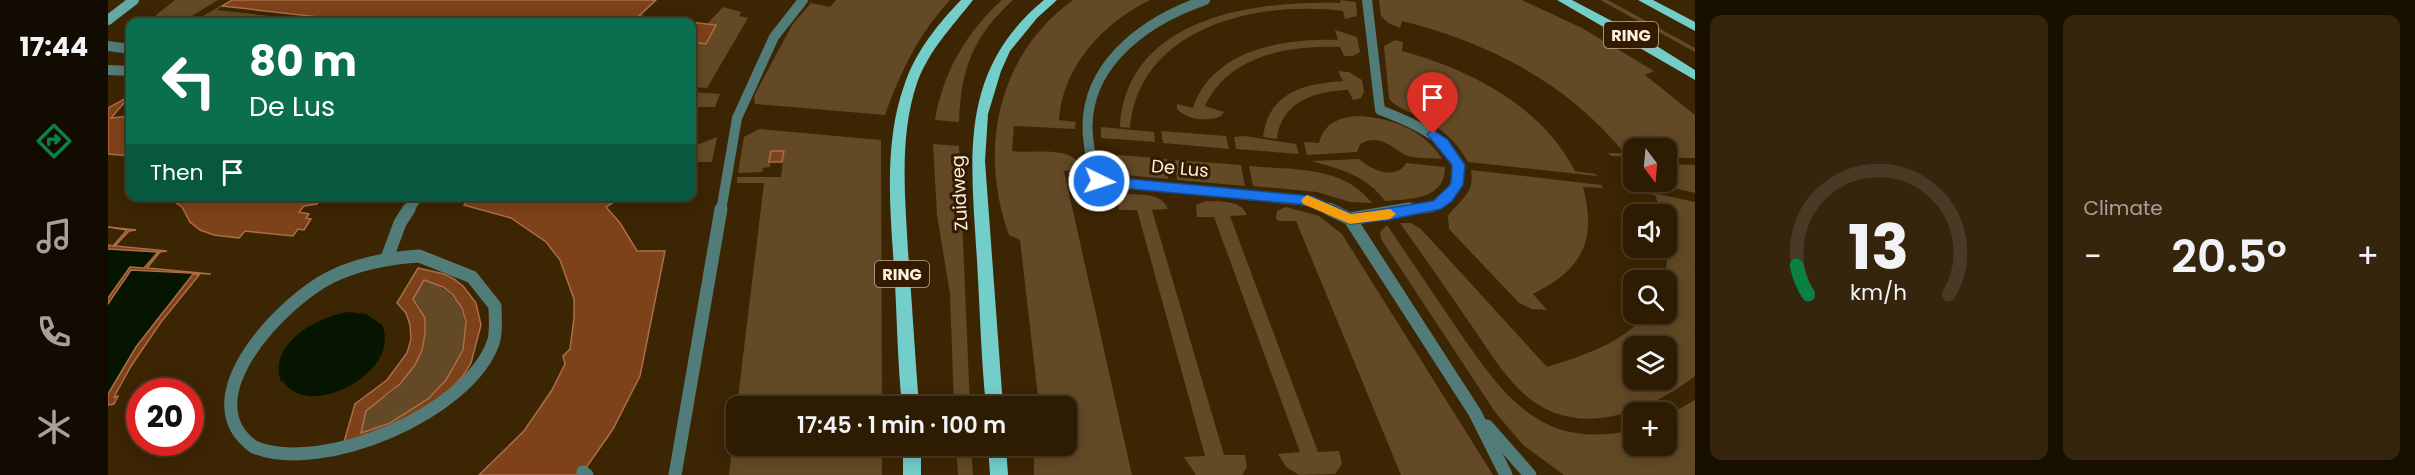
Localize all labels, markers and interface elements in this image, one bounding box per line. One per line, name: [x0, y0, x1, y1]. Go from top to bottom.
road number: RING: [1604, 22, 1658, 48]
text: 17:44: [20, 28, 88, 65]
text: 80 m: [249, 32, 357, 91]
icon: left: [150, 42, 228, 120]
pin: [1407, 72, 1458, 134]
icon: arrive: [1416, 81, 1449, 114]
text: De Lus: [249, 88, 335, 125]
icon: directions: [33, 120, 75, 162]
north arrow: [1623, 138, 1677, 192]
map controls: [1623, 138, 1677, 456]
position arrow: [1067, 149, 1131, 213]
street label: De Lus: [1150, 153, 1210, 183]
street label: Zuidweg: [945, 154, 973, 232]
icon: arrive: [216, 156, 249, 189]
text: Then: [150, 157, 204, 188]
text: Climate: [2084, 194, 2163, 222]
text: 13: [1848, 203, 1909, 291]
button: sound: [1623, 204, 1677, 258]
icon: music: [33, 215, 75, 257]
text: 20.5°: [2171, 225, 2287, 288]
text: −: [2084, 233, 2102, 280]
text: +: [2356, 233, 2379, 280]
road number: RING: [875, 261, 929, 287]
button: search: [1623, 270, 1677, 324]
text: km/h: [1850, 277, 1907, 308]
icon: phone: [33, 311, 75, 353]
button: layers: [1623, 336, 1677, 390]
speed limit sign: 20: [126, 378, 204, 456]
button: +: [1623, 402, 1677, 456]
icon: climate: [33, 406, 75, 448]
text: 17:45 · 1 min · 100 m: [797, 410, 1006, 441]

